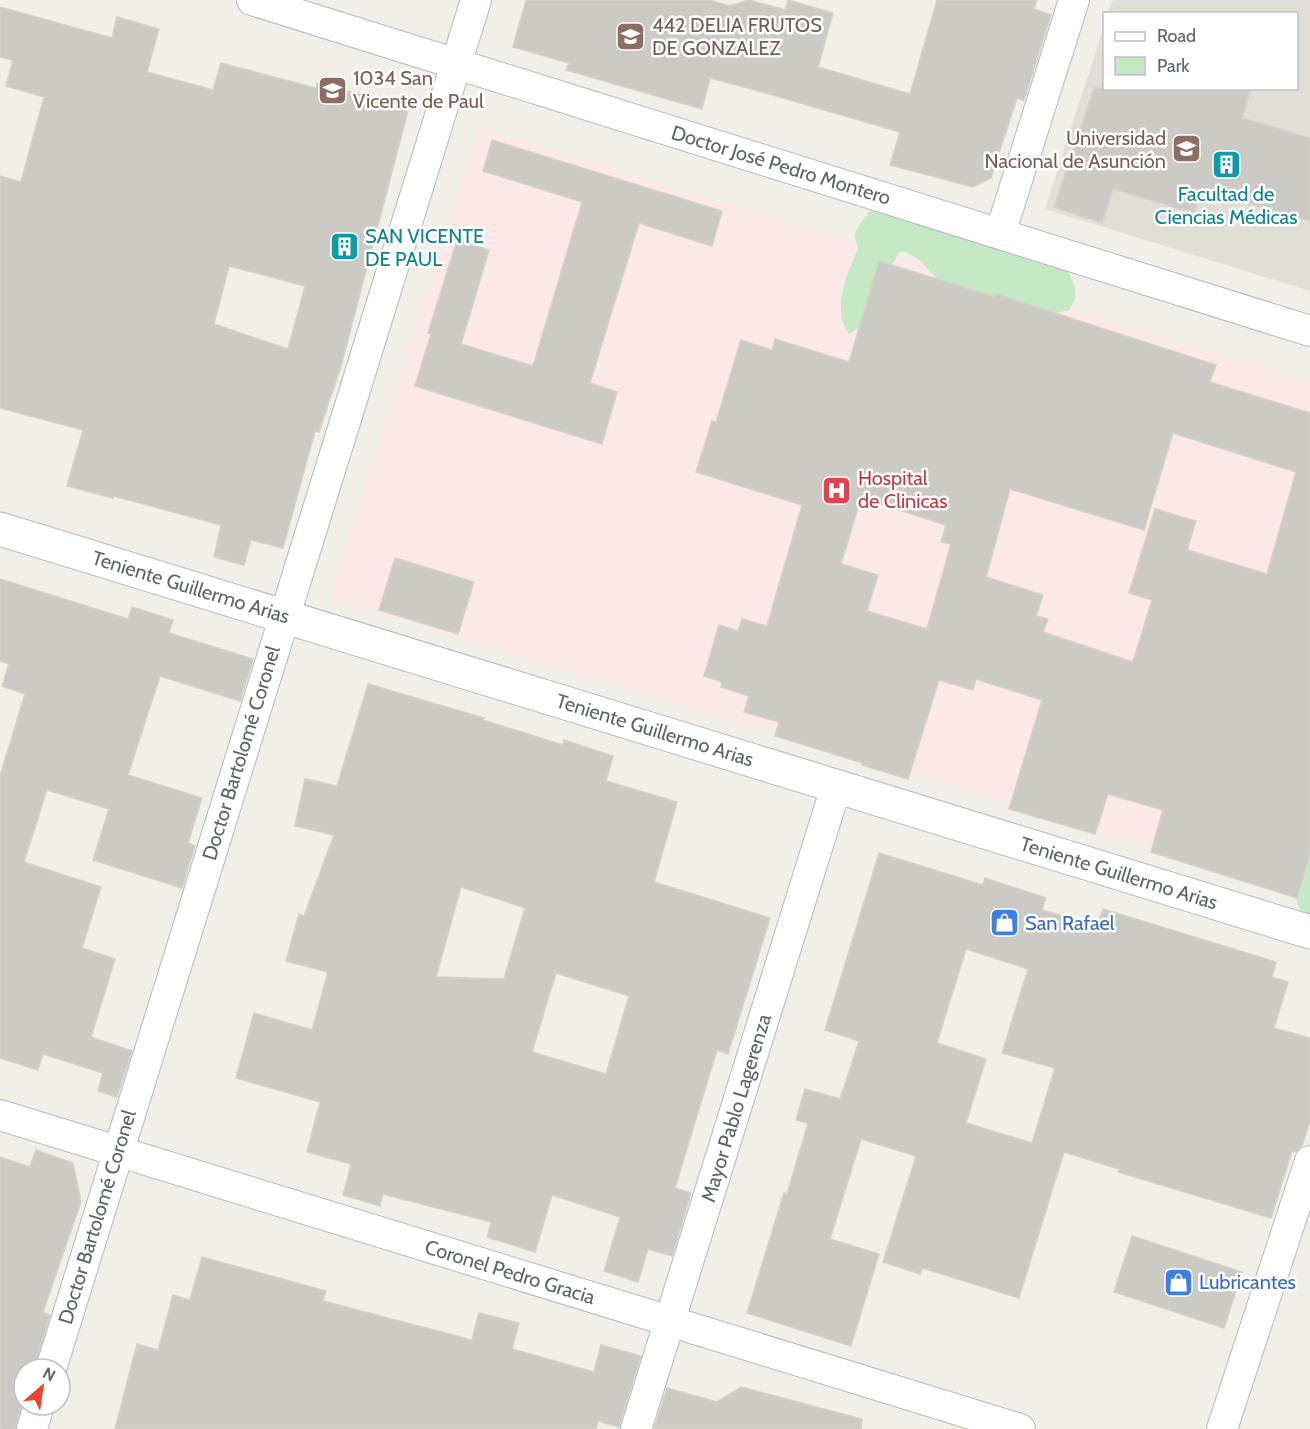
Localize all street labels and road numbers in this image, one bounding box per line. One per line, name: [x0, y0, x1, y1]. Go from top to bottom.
street label: Doctor José Pedro Montero: [669, 120, 893, 210]
street label: Teniente Guillermo Arias: [89, 546, 293, 628]
street label: Doctor Bartolomé Coronel: [197, 643, 285, 863]
street label: Teniente Guillermo Arias: [553, 689, 757, 771]
street label: Teniente Guillermo Arias: [1017, 832, 1221, 914]
street label: Mayor Pablo Lagerenza: [696, 1011, 776, 1205]
street label: Doctor Bartolomé Coronel: [53, 1107, 141, 1327]
street label: Coronel Pedro Gracia: [422, 1235, 598, 1309]

